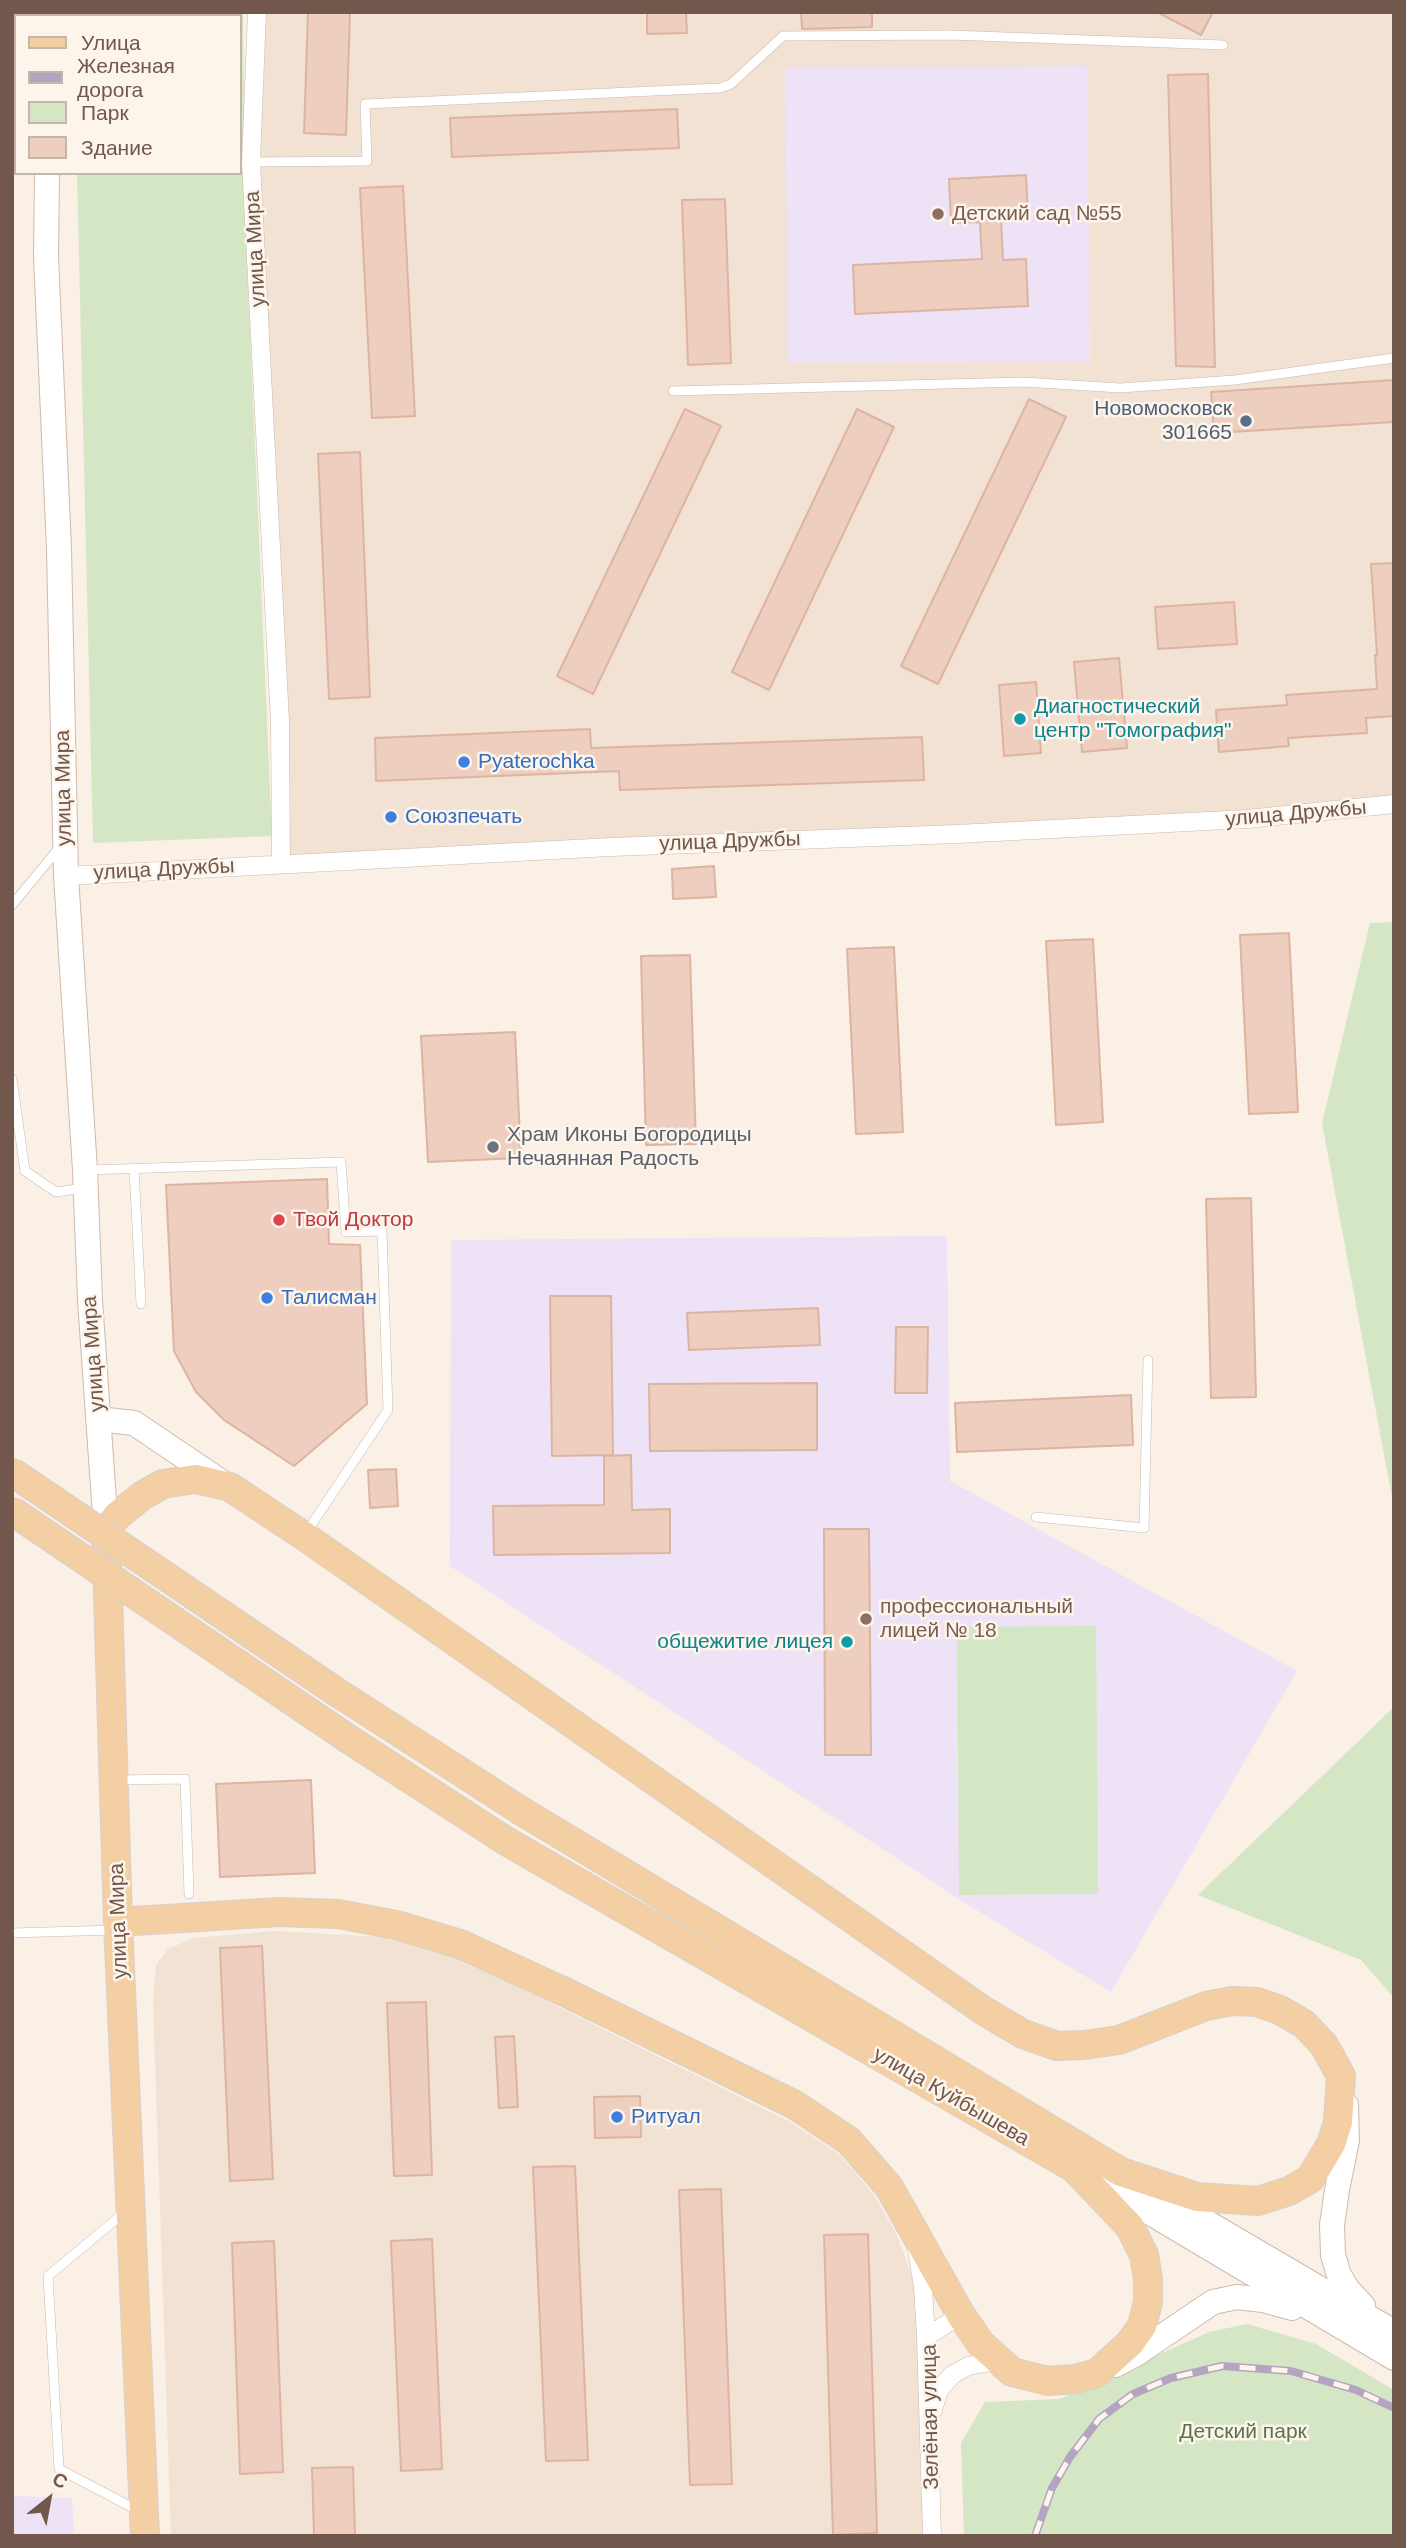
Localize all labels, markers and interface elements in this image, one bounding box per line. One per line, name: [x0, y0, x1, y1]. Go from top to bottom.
legend: [14, 14, 242, 175]
text: Улица: [81, 31, 141, 54]
text: Железная дорога: [77, 54, 175, 101]
text: Парк: [81, 101, 129, 124]
text: Здание: [81, 136, 153, 159]
street label: улица Мира: [240, 190, 272, 308]
place label: Детский сад №55: [952, 201, 1122, 227]
marker: Детский сад №55: [930, 206, 946, 222]
place label: Новомосковск 301665: [1094, 396, 1232, 446]
marker: Новомосковск 301665: [1238, 413, 1254, 429]
place label: Диагностический центр "Томография": [1034, 694, 1231, 744]
marker: Диагностический центр "Томография": [1012, 711, 1028, 727]
street label: улица Мира: [50, 730, 78, 846]
place label: Pyaterochka: [478, 749, 595, 775]
marker: Pyaterochka: [456, 754, 472, 770]
street label: улица Дружбы: [1224, 795, 1368, 833]
place label: Союзпечать: [405, 804, 522, 830]
marker: Союзпечать: [383, 809, 399, 825]
street label: улица Дружбы: [659, 827, 801, 857]
street label: улица Дружбы: [93, 854, 235, 886]
place label: Храм Иконы Богородицы Нечаянная Радость: [507, 1122, 752, 1172]
marker: Храм Иконы Богородицы Нечаянная Радость: [485, 1139, 501, 1155]
place label: Твой Доктор: [293, 1207, 413, 1233]
marker: Твой Доктор: [271, 1212, 287, 1228]
place label: Талисман: [281, 1285, 377, 1311]
marker: Талисман: [259, 1290, 275, 1306]
street label: улица Мира: [77, 1295, 111, 1413]
place label: профессиональный лицей № 18: [880, 1594, 1073, 1644]
marker: профессиональный лицей № 18: [858, 1611, 874, 1627]
place label: общежитие лицея: [657, 1629, 833, 1655]
marker: общежитие лицея: [839, 1634, 855, 1650]
street label: улица Мира: [104, 1863, 134, 1979]
street label: улица Куйбышева: [868, 2042, 1034, 2152]
place label: Ритуал: [631, 2104, 701, 2130]
marker: Ритуал: [609, 2109, 625, 2125]
street label: Зелёная улица: [917, 2344, 945, 2490]
park label: Детский парк: [1179, 2419, 1307, 2445]
north arrow: [14, 2464, 84, 2534]
text: С: [49, 2468, 71, 2493]

